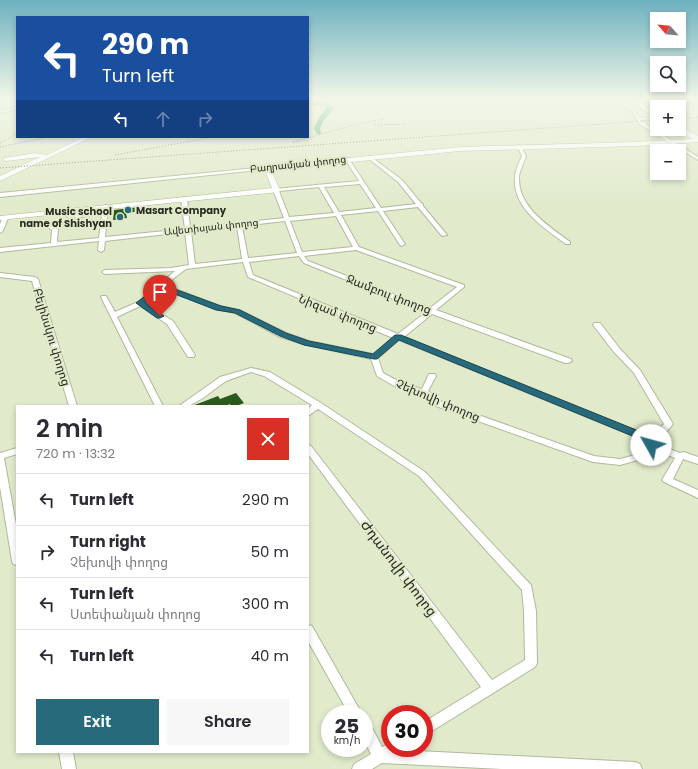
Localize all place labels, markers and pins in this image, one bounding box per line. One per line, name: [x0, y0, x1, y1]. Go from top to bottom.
place label: Masart Company: [136, 203, 227, 218]
place label: Music school name of Shishyan: [20, 204, 112, 231]
marker: Masart Company: [123, 205, 133, 215]
marker: Music school name of Shishyan: [115, 212, 125, 222]
pin: [143, 275, 177, 316]

